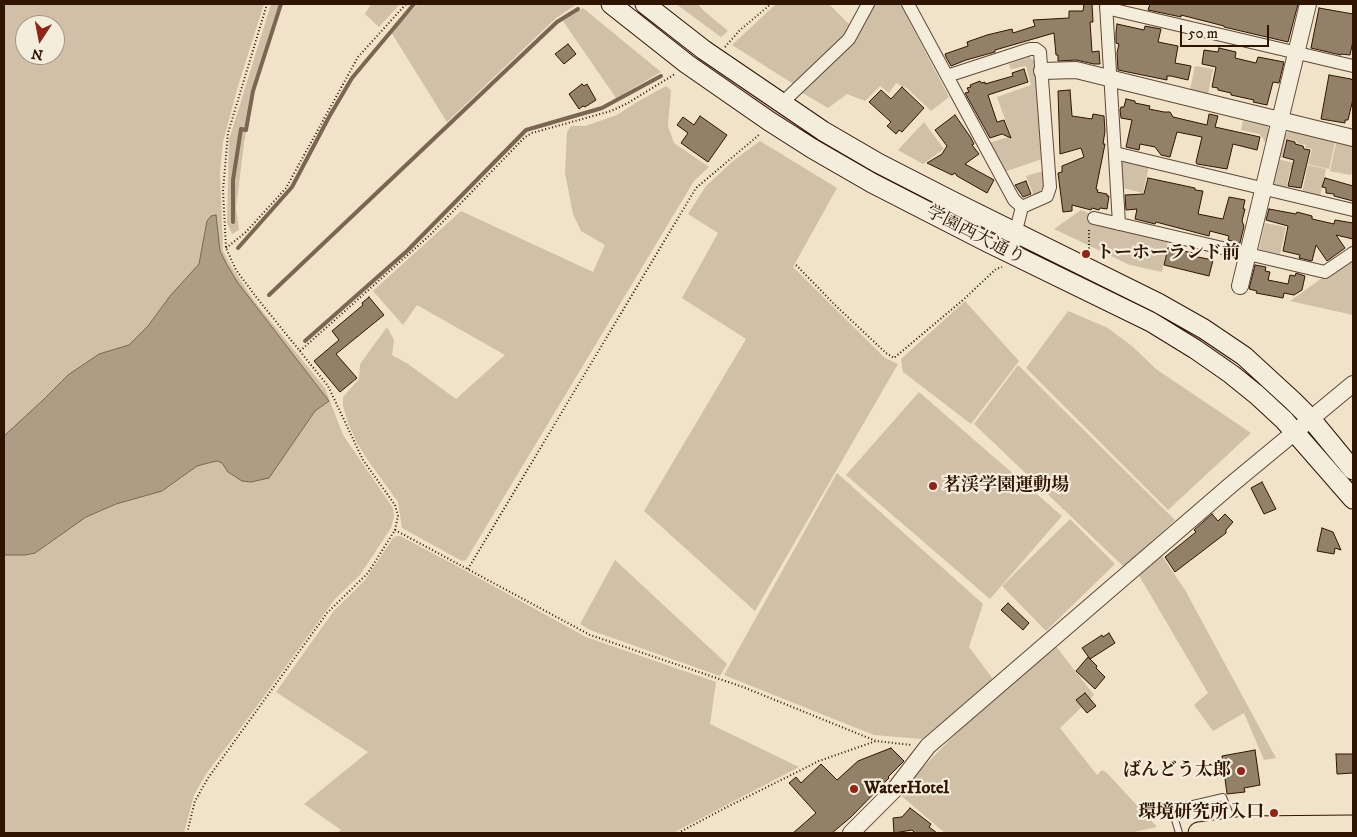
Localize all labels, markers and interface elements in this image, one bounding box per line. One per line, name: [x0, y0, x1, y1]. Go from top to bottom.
north arrow: [15, 15, 65, 65]
scale bar: [1182, 15, 1271, 47]
text: 50 m: [1188, 24, 1218, 43]
text: N: [30, 44, 45, 64]
street label: 学園西大通り: [922, 202, 1028, 270]
place label: トーホーランド前: [1096, 243, 1240, 265]
marker: トーホーランド前: [1080, 248, 1092, 260]
place label: 茗渓学園運動場: [943, 475, 1069, 497]
marker: 茗渓学園運動場: [927, 480, 939, 492]
place label: ばんどう太郎: [1123, 760, 1231, 782]
marker: ばんどう太郎: [1235, 765, 1247, 777]
place label: WaterHotel: [864, 778, 949, 800]
marker: WaterHotel: [848, 783, 860, 795]
place label: 環境研究所入口: [1138, 802, 1264, 824]
marker: 環境研究所入口: [1268, 807, 1280, 819]

